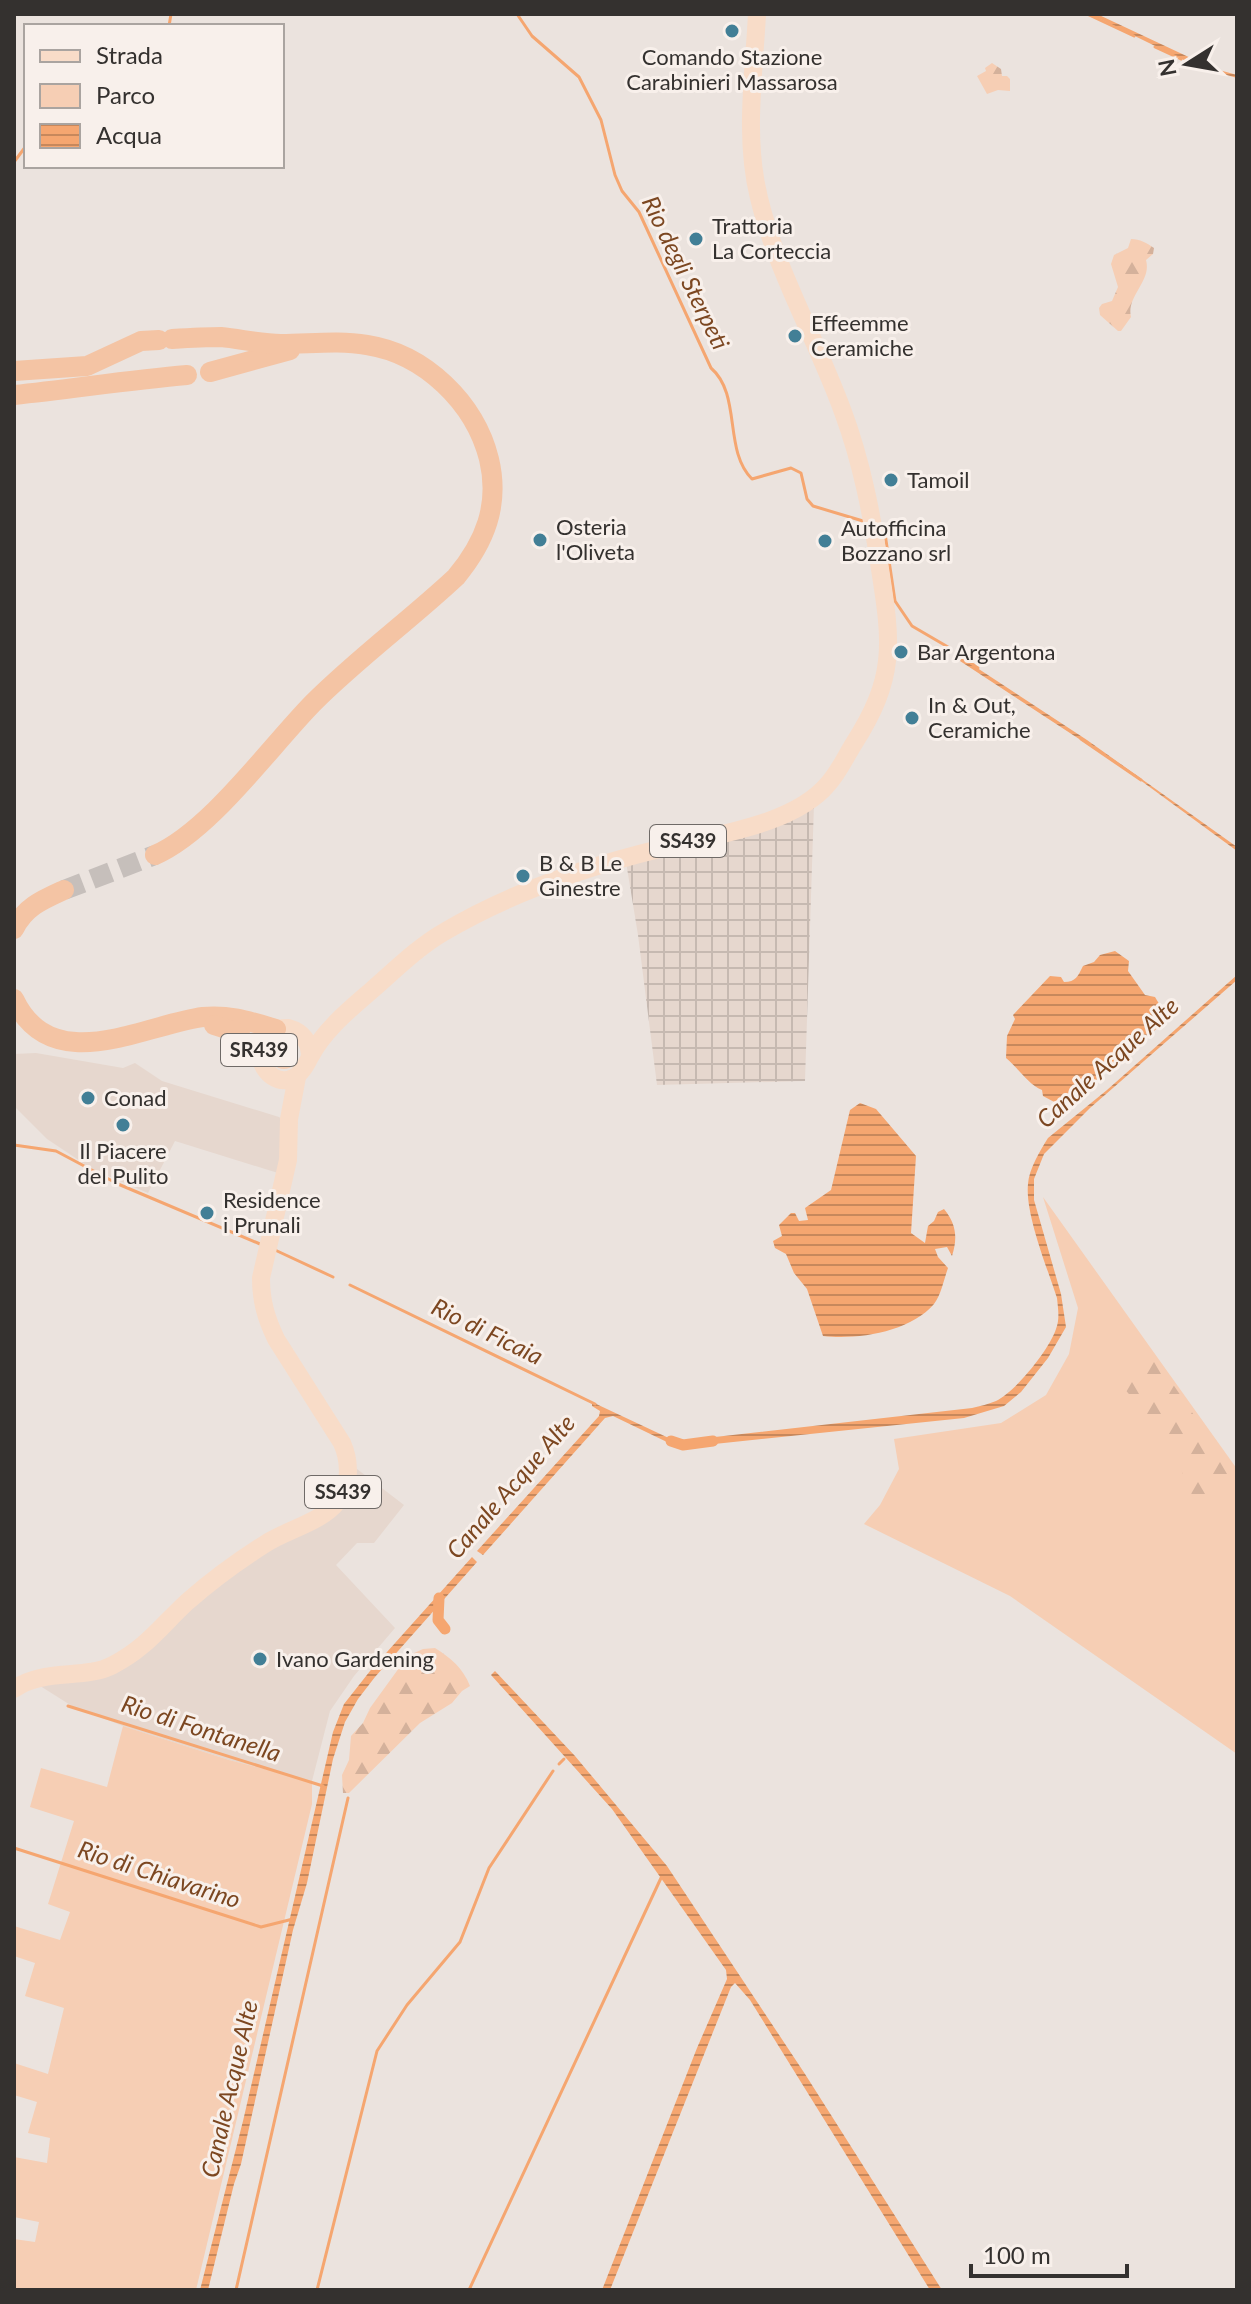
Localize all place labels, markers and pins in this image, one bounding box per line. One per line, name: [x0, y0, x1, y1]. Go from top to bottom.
marker: Comando Stazione Carabinieri Massarosa: [723, 22, 741, 40]
place label: Comando Stazione Carabinieri Massarosa: [626, 43, 838, 95]
place label: Trattoria La Corteccia: [712, 212, 831, 264]
marker: Trattoria La Corteccia: [687, 230, 705, 248]
place label: Effeemme Ceramiche: [811, 309, 914, 361]
marker: Effeemme Ceramiche: [786, 327, 804, 345]
place label: Tamoil: [907, 466, 969, 493]
marker: Tamoil: [882, 471, 900, 489]
place label: Osteria l'Oliveta: [556, 513, 635, 565]
place label: Autofficina Bozzano srl: [841, 514, 951, 566]
marker: Osteria l'Oliveta: [531, 531, 549, 549]
marker: Autofficina Bozzano srl: [816, 532, 834, 550]
place label: Bar Argentona: [917, 638, 1056, 665]
marker: Bar Argentona: [892, 643, 910, 661]
place label: In & Out, Ceramiche: [928, 691, 1031, 743]
marker: In & Out, Ceramiche: [903, 709, 921, 727]
place label: B & B Le Ginestre: [539, 849, 622, 901]
marker: B & B Le Ginestre: [514, 867, 532, 885]
place label: Conad: [104, 1084, 166, 1111]
marker: Conad: [79, 1089, 97, 1107]
marker: Il Piacere del Pulito: [114, 1116, 132, 1134]
place label: Il Piacere del Pulito: [78, 1137, 168, 1189]
place label: Residence i Prunali: [223, 1186, 321, 1238]
marker: Residence i Prunali: [198, 1204, 216, 1222]
place label: Ivano Gardening: [276, 1645, 434, 1672]
marker: Ivano Gardening: [251, 1650, 269, 1668]

